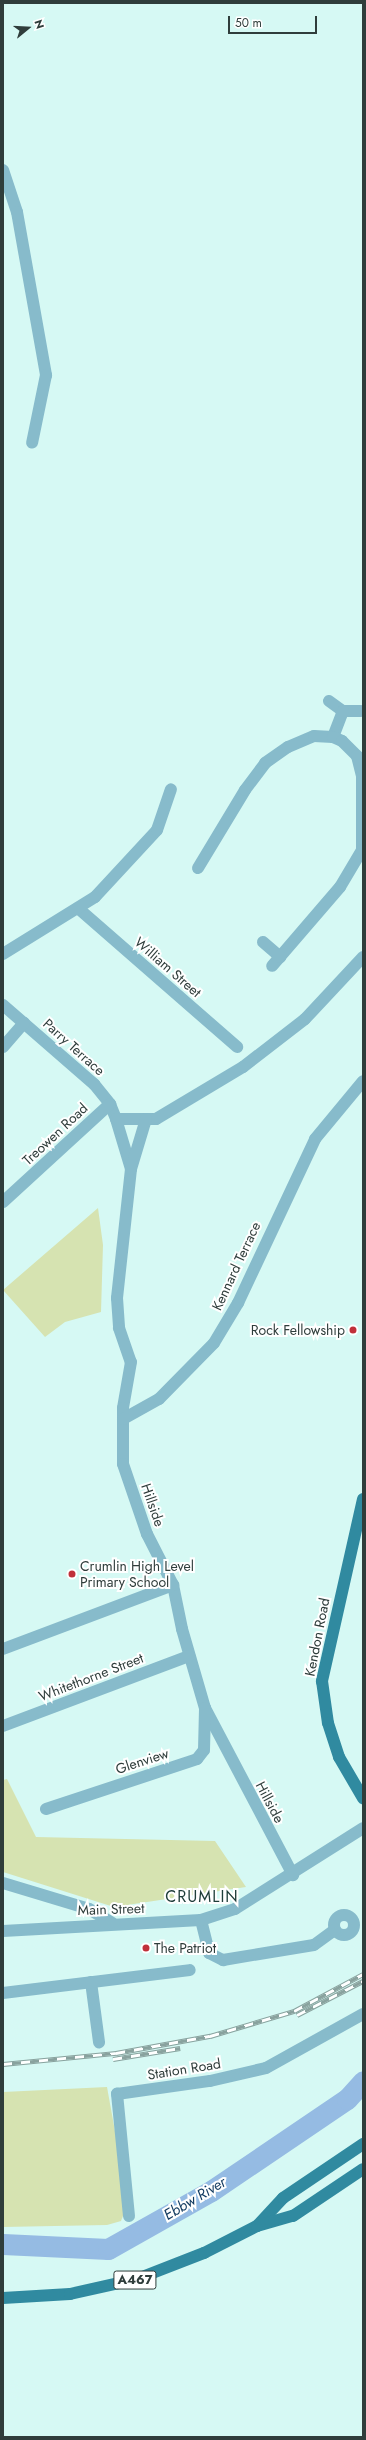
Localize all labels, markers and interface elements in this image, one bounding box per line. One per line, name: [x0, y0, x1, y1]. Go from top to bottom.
north arrow: [8, 8, 48, 48]
scale bar: [230, 8, 319, 34]
text: 50 m: [235, 14, 262, 32]
text: N: [30, 18, 48, 31]
street label: William Street: [131, 933, 205, 1001]
street label: Parry Terrace: [40, 1015, 108, 1079]
street label: Treowen Road: [19, 1100, 91, 1168]
street label: Kennard Terrace: [208, 1219, 264, 1313]
place label: Rock Fellowship: [251, 1322, 345, 1338]
marker: Rock Fellowship: [348, 1325, 358, 1335]
street label: Hillside: [138, 1481, 168, 1529]
place label: Crumlin High Level Primary School: [80, 1558, 194, 1590]
marker: Crumlin High Level Primary School: [67, 1569, 77, 1579]
street label: Kendon Road: [301, 1596, 333, 1678]
street label: Whitethorne Street: [36, 1649, 146, 1705]
street label: Glenview: [113, 1745, 171, 1777]
street label: Hillside: [252, 1778, 288, 1826]
district label: CRUMLIN: [165, 1887, 239, 1907]
street label: Main Street: [77, 1899, 145, 1919]
place label: The Patriot: [154, 1940, 216, 1956]
marker: The Patriot: [141, 1943, 151, 1953]
street label: Station Road: [146, 2055, 222, 2083]
water label: Ebbw River: [161, 2173, 229, 2225]
road number: A467: [113, 2269, 157, 2291]

